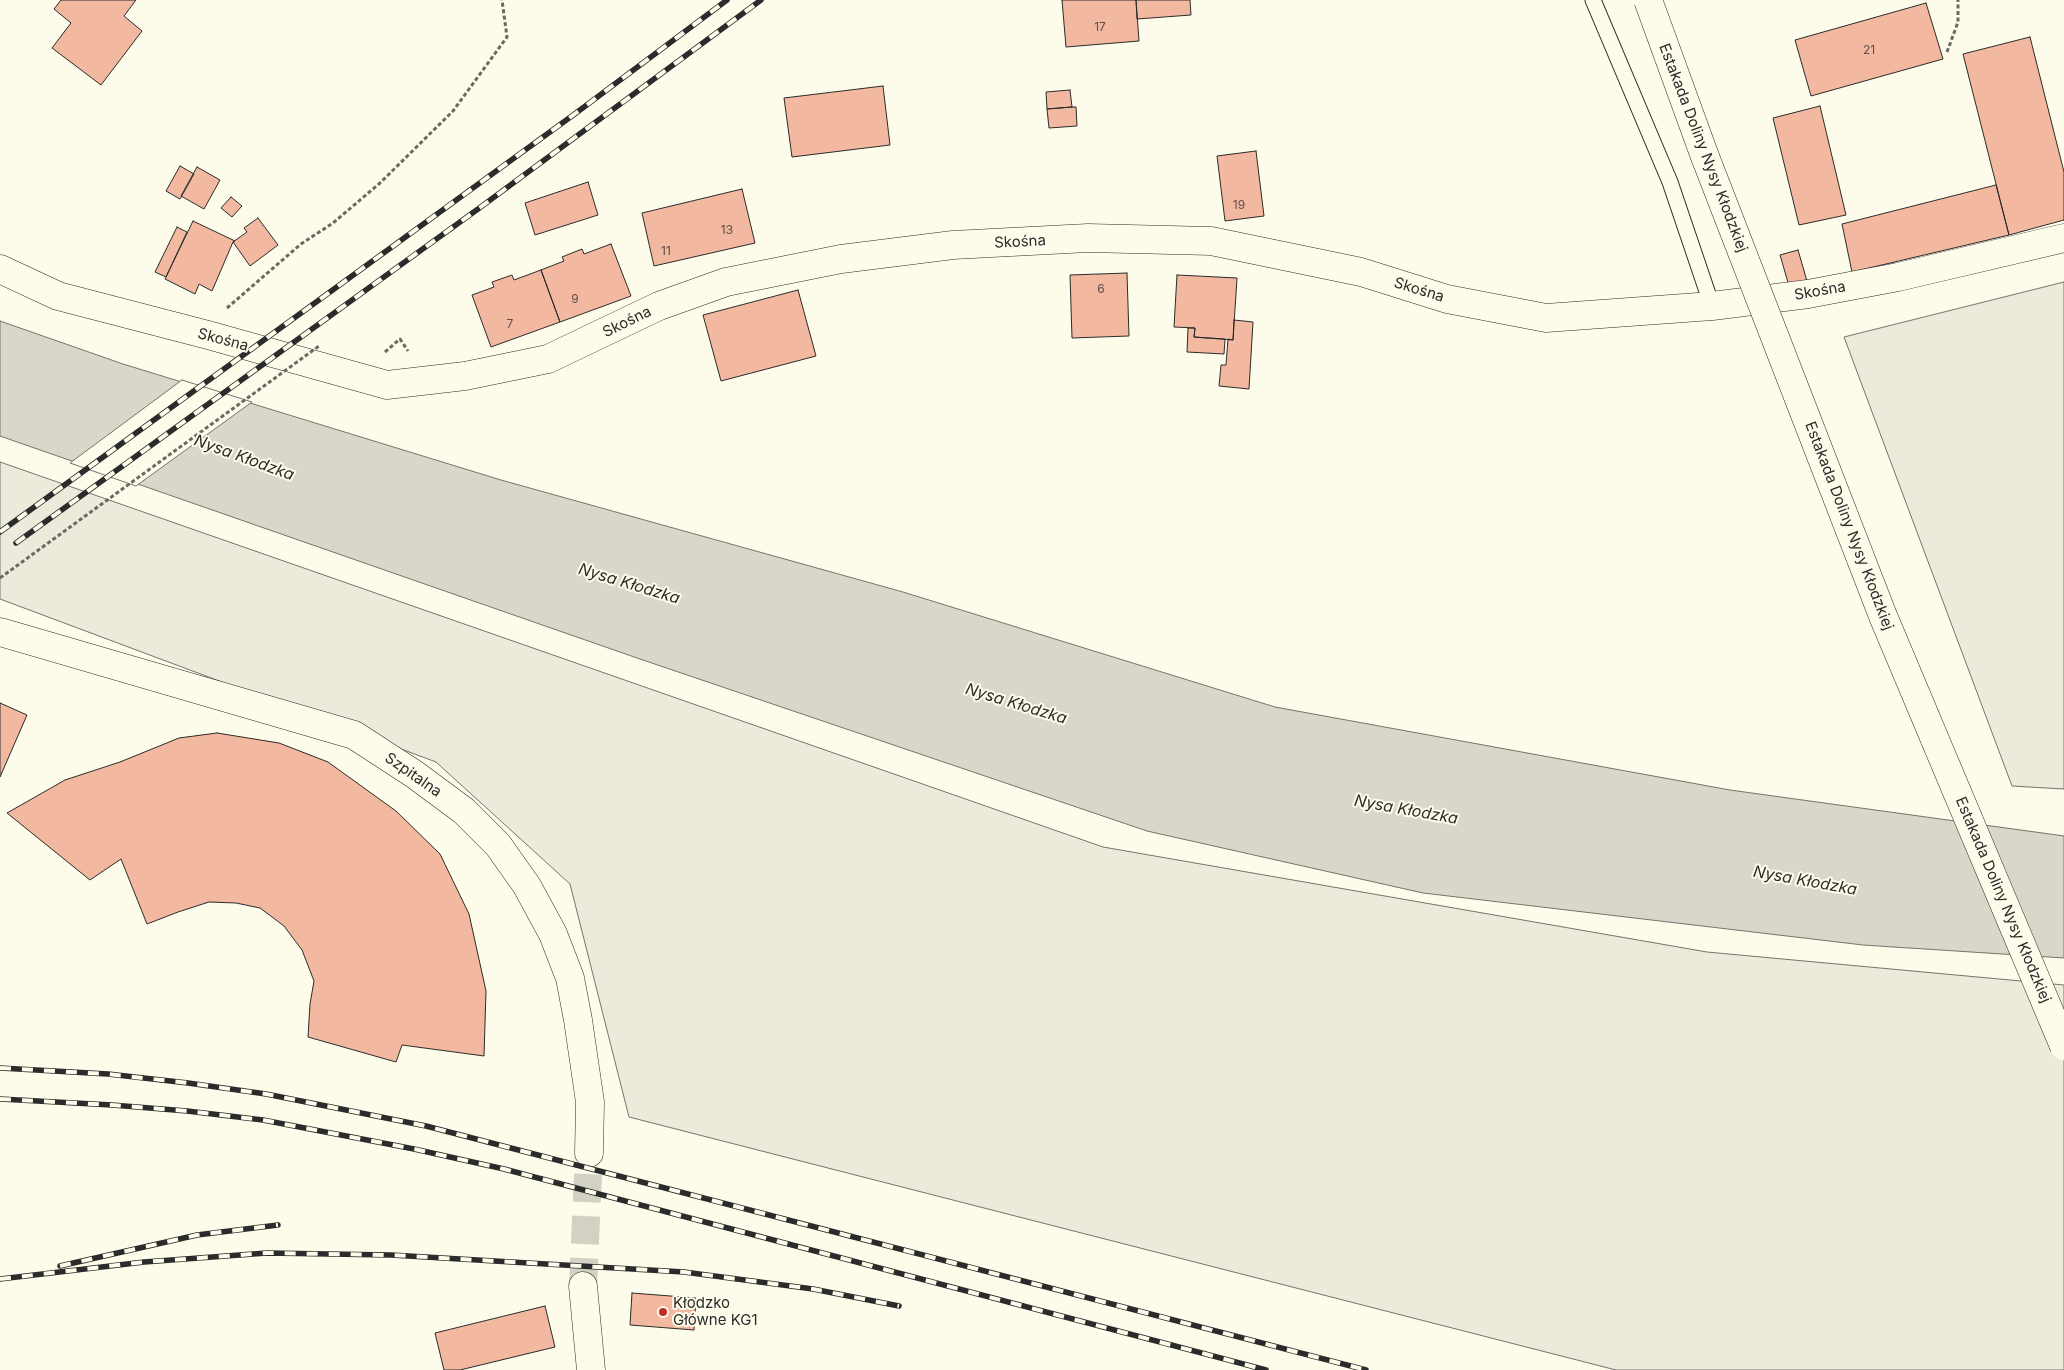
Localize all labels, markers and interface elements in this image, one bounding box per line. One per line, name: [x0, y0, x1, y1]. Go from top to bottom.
house number: 17: [1094, 20, 1106, 34]
street label: Estakada Doliny Nysy Kłodzkiej: [1655, 41, 1751, 255]
house number: 21: [1863, 43, 1875, 57]
house number: 19: [1233, 198, 1245, 212]
house number: 13: [721, 223, 733, 237]
street label: Skośna: [994, 232, 1046, 252]
house number: 11: [661, 244, 671, 258]
street label: Skośna: [1392, 274, 1446, 306]
street label: Skośna: [1793, 278, 1847, 304]
house number: 6: [1097, 282, 1105, 296]
house number: 9: [571, 292, 579, 306]
street label: Skośna: [600, 303, 654, 341]
house number: 7: [507, 317, 513, 331]
street label: Skośna: [196, 325, 250, 355]
street label: Estakada Doliny Nysy Kłodzkiej: [1801, 419, 1897, 633]
water label: Nysa Kłodzka: [191, 431, 297, 485]
water label: Nysa Kłodzka: [576, 559, 682, 609]
water label: Nysa Kłodzka: [963, 679, 1069, 729]
street label: Szpitalna: [381, 749, 445, 801]
water label: Nysa Kłodzka: [1353, 791, 1459, 829]
street label: Estakada Doliny Nysy Kłodzkiej: [1951, 794, 2055, 1006]
water label: Nysa Kłodzka: [1752, 862, 1858, 900]
place label: Kłodzko Główne KG1: [673, 1294, 758, 1329]
marker: Kłodzko Główne KG1: [657, 1306, 669, 1318]

